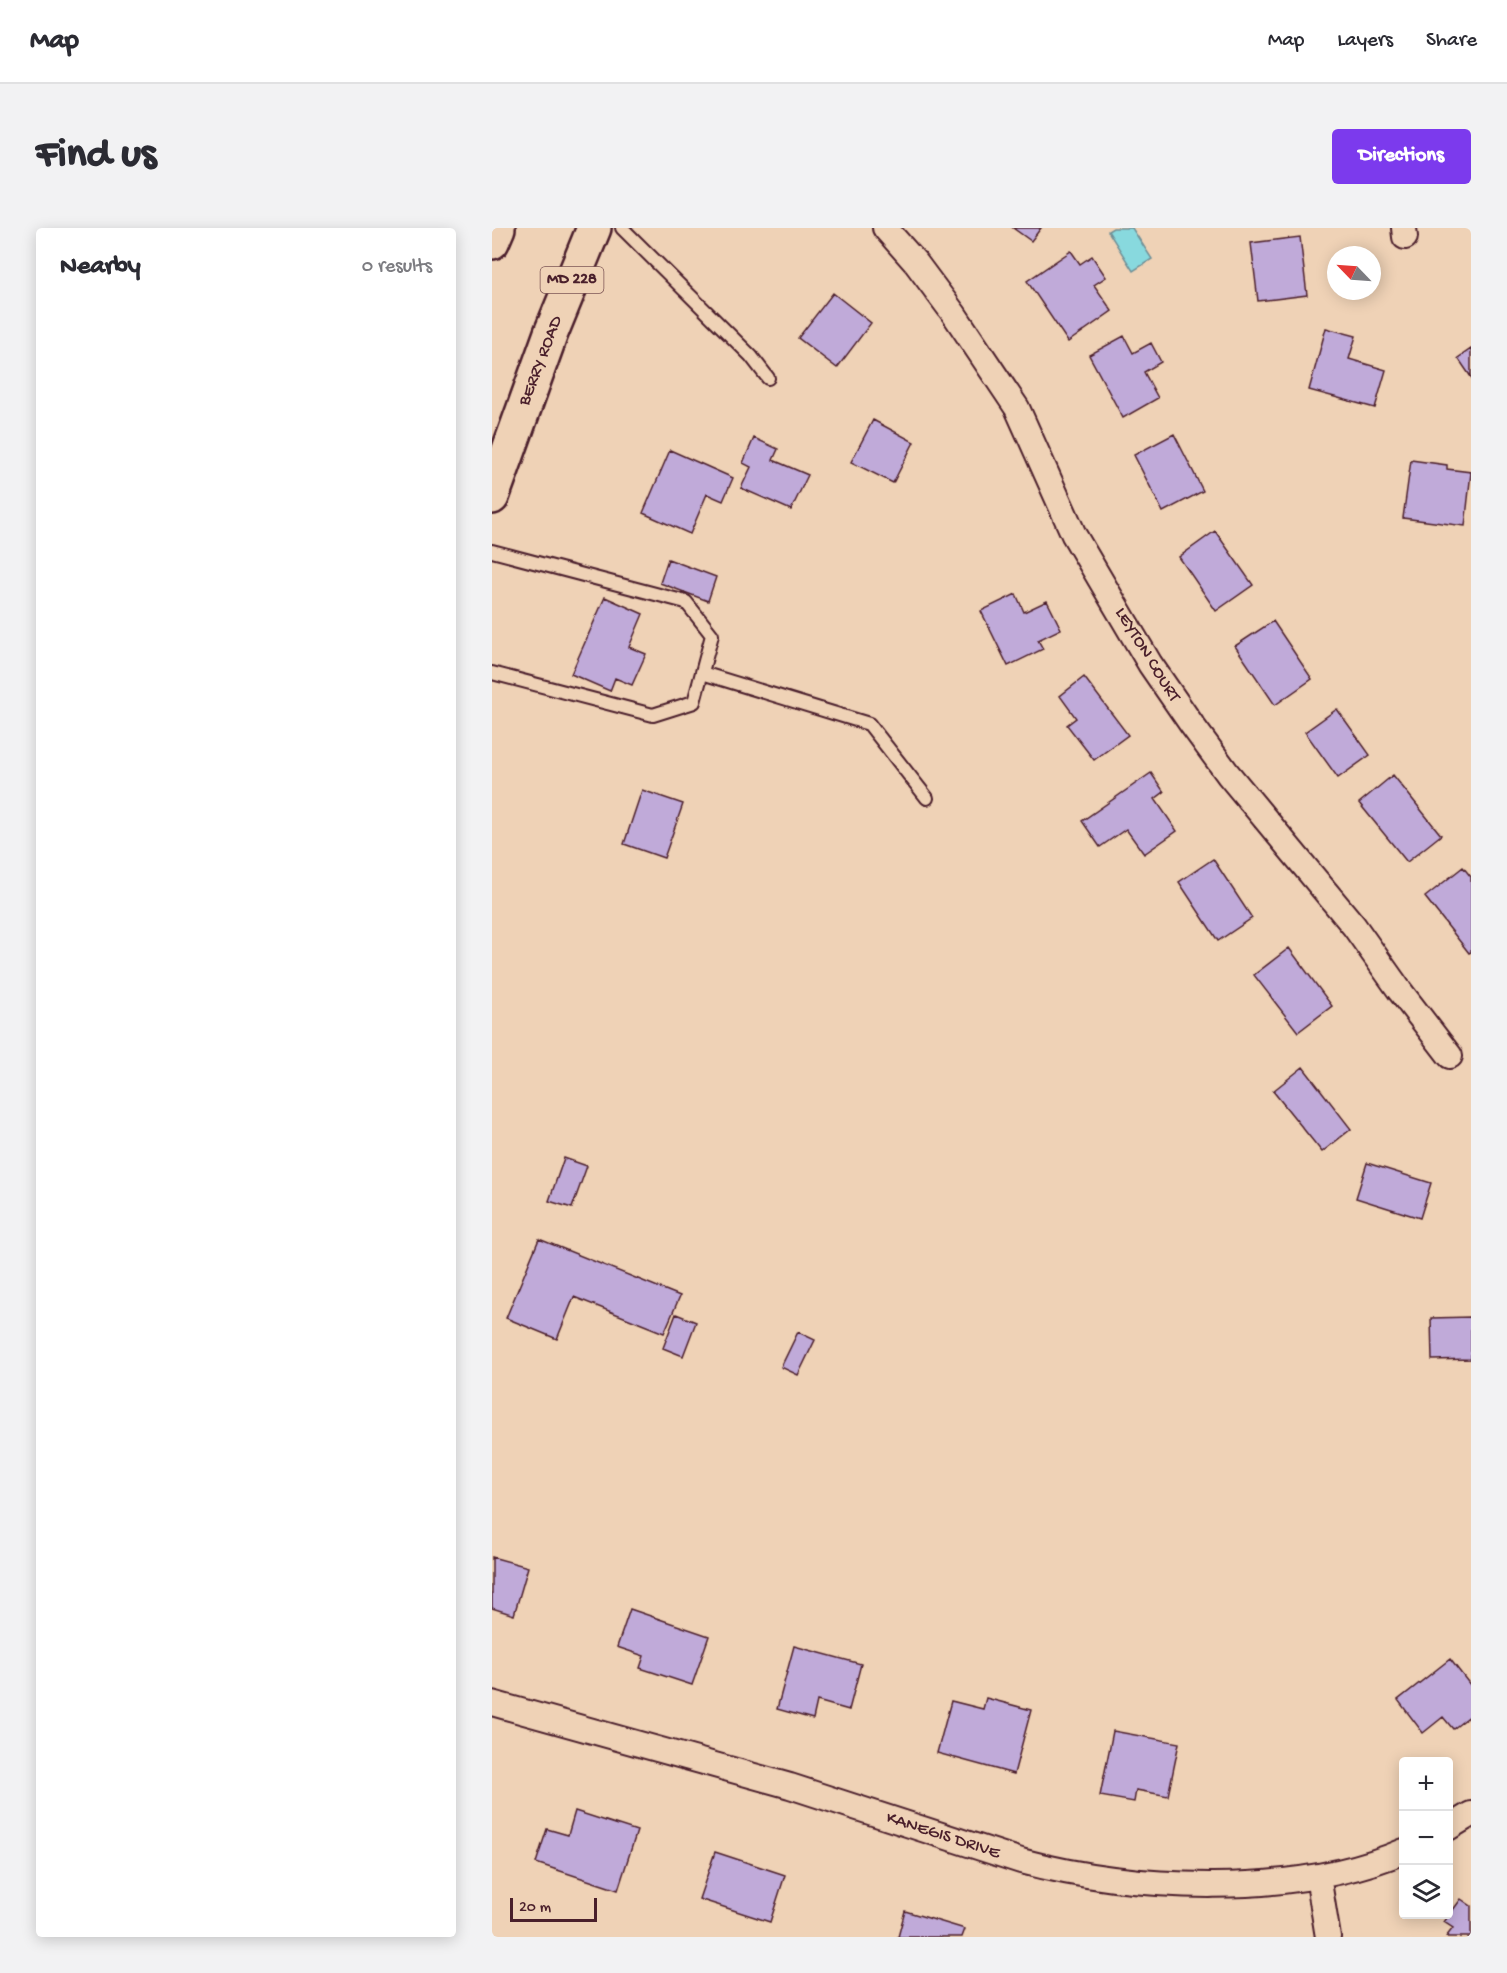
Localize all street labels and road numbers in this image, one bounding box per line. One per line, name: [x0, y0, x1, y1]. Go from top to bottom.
road number: MD 228: [540, 267, 604, 293]
street label: BERRY ROAD: [514, 313, 568, 410]
street label: LEYTON COURT: [1110, 604, 1185, 707]
street label: KANEGIS DRIVE: [883, 1808, 1003, 1865]

